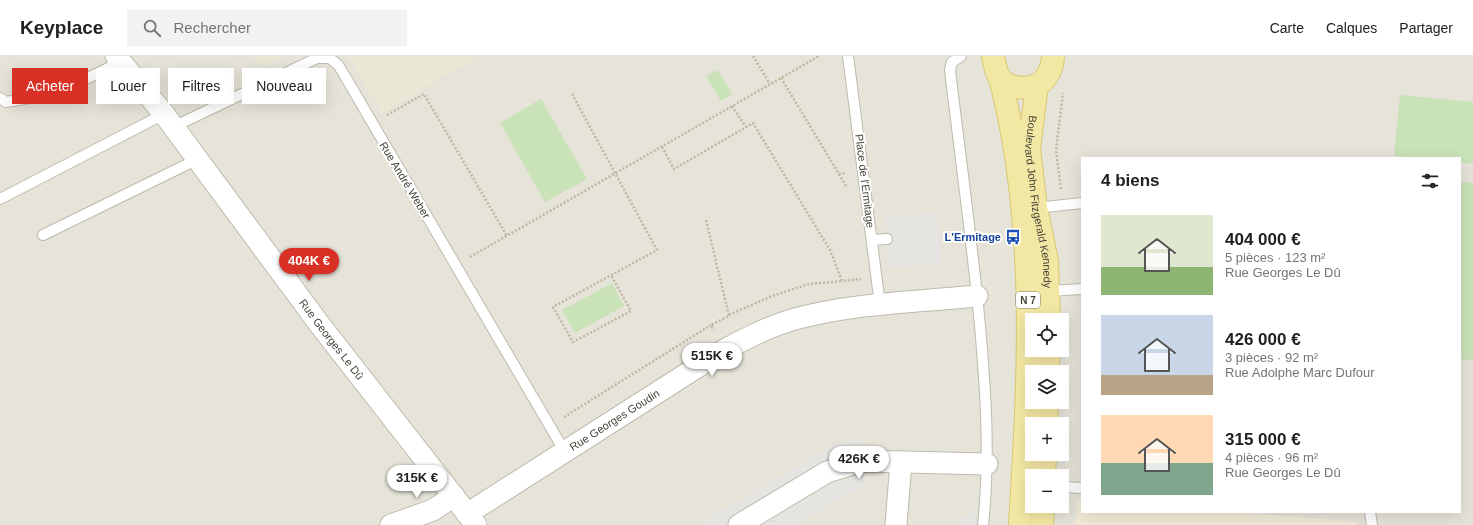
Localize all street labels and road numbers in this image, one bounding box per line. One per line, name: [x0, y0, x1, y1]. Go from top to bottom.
street label: Boulevard John Fitzgerald Kennedy: [1023, 115, 1054, 289]
street label: Place de l'Ermitage: [853, 133, 877, 229]
street label: Rue André Weber: [377, 140, 433, 221]
road number: N 7: [1016, 292, 1040, 308]
street label: Rue Georges Le Dû: [297, 297, 366, 382]
street label: Rue Georges Goudin: [567, 387, 662, 453]

